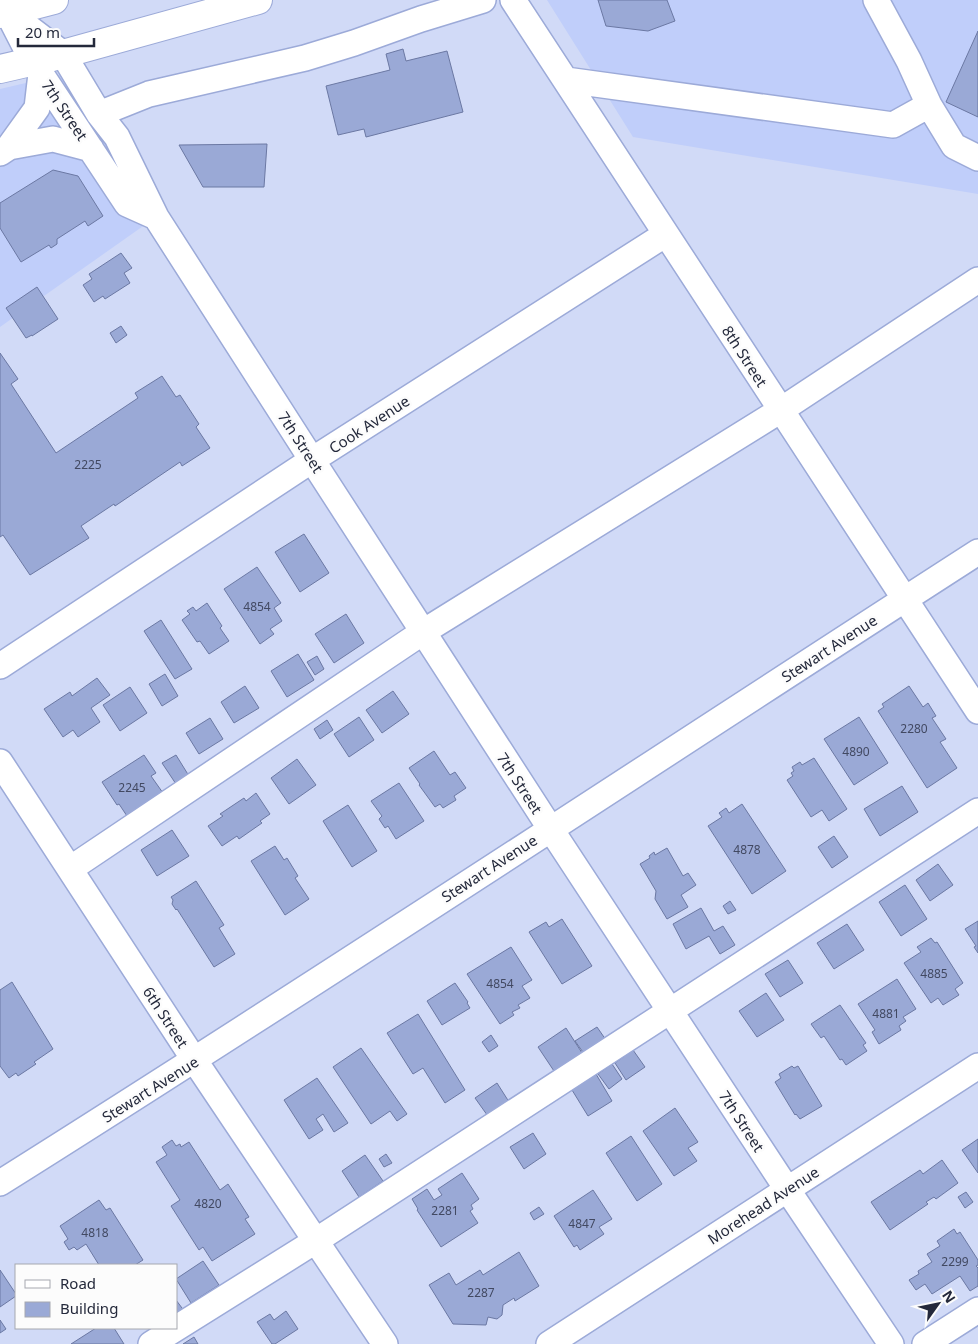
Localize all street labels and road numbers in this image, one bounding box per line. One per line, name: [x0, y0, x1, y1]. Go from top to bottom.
street label: 7th Street: [37, 76, 93, 145]
street label: 8th Street: [718, 322, 773, 391]
street label: Cook Avenue: [325, 391, 413, 457]
street label: 7th Street: [274, 408, 329, 477]
street label: Stewart Avenue: [777, 610, 881, 686]
street label: 7th Street: [493, 749, 548, 818]
street label: Stewart Avenue: [437, 830, 541, 906]
street label: 6th Street: [139, 983, 194, 1052]
street label: Stewart Avenue: [98, 1051, 202, 1127]
street label: 7th Street: [715, 1087, 770, 1156]
street label: Morehead Avenue: [703, 1161, 823, 1249]

